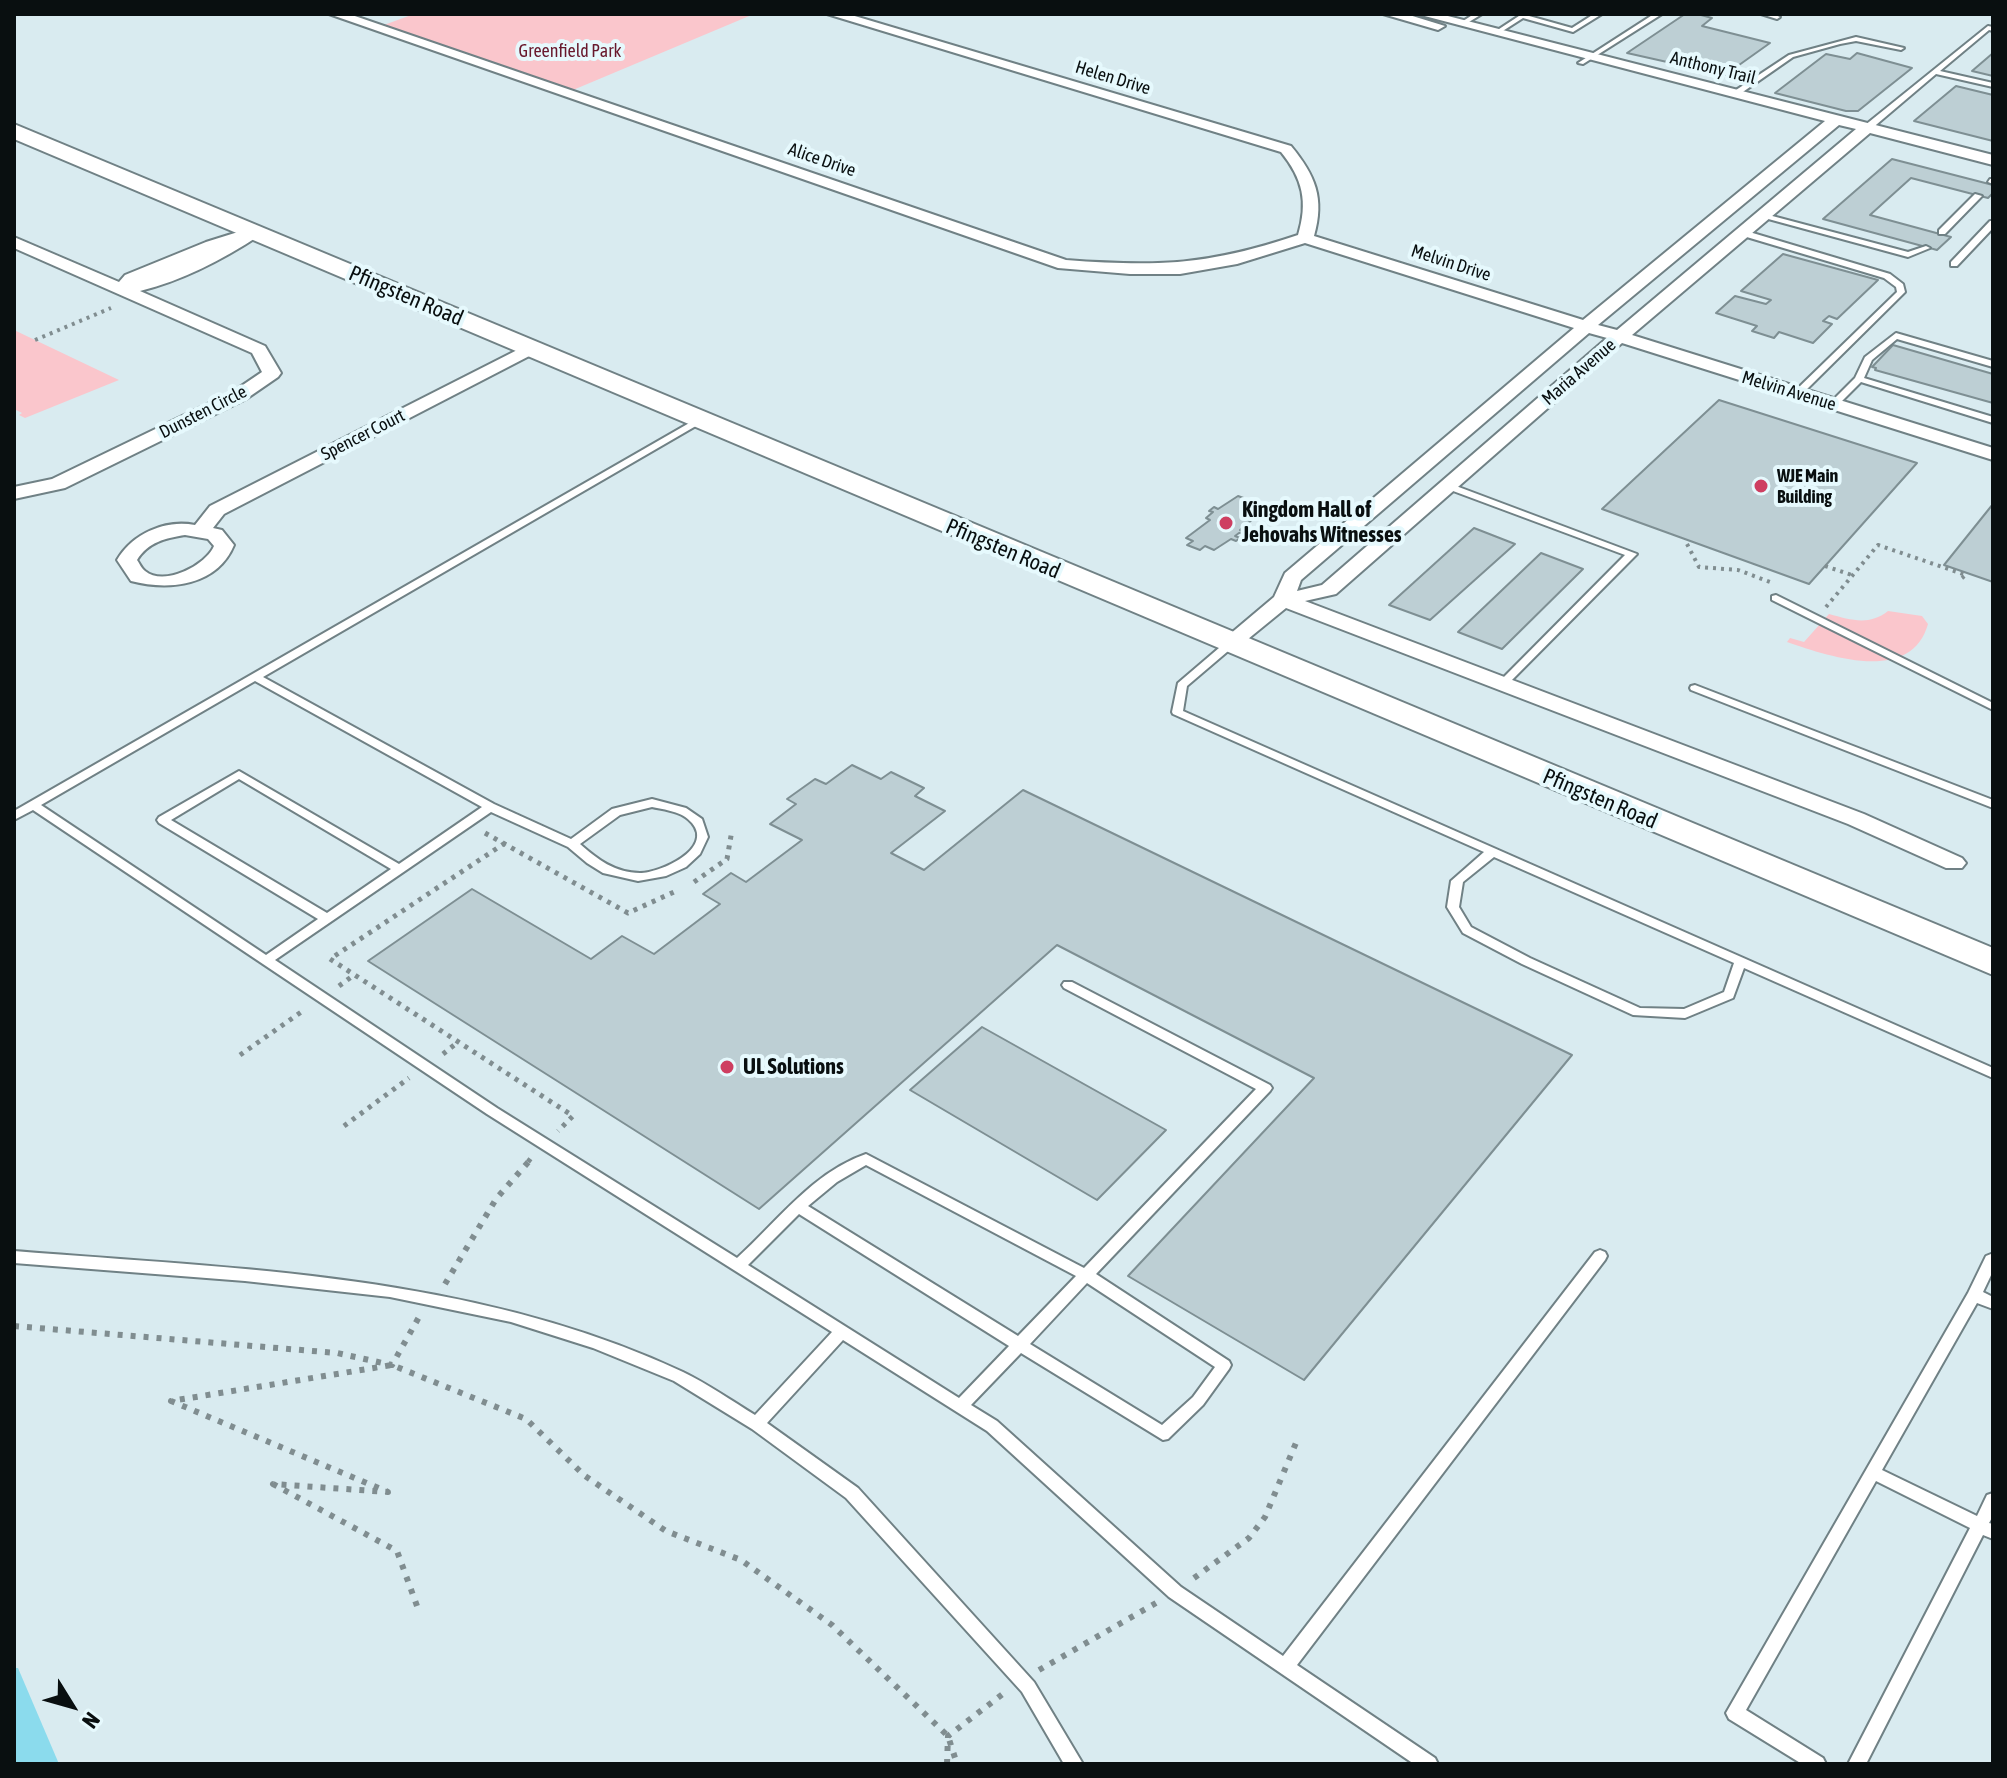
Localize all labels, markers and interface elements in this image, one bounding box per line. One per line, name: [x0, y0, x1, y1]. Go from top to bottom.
park label: Greenfield Park: [519, 40, 621, 62]
street label: Anthony Trail: [1668, 47, 1758, 89]
street label: Helen Drive: [1073, 56, 1153, 100]
street label: Alice Drive: [785, 138, 859, 182]
street label: Melvin Drive: [1408, 240, 1494, 286]
street label: Pfingsten Road: [345, 260, 467, 332]
street label: Maria Avenue: [1538, 334, 1620, 410]
street label: Melvin Avenue: [1739, 366, 1839, 416]
street label: Dunsten Circle: [156, 381, 250, 443]
street label: Spencer Court: [317, 405, 409, 465]
place label: WJE Main Building: [1777, 465, 1838, 508]
marker: WJE Main Building: [1752, 477, 1770, 495]
place label: Kingdom Hall of Jehovahs Witnesses: [1242, 497, 1402, 548]
street label: Pfingsten Road: [942, 513, 1064, 585]
marker: Kingdom Hall of Jehovahs Witnesses: [1217, 514, 1235, 532]
street label: Pfingsten Road: [1539, 763, 1661, 835]
place label: UL Solutions: [743, 1054, 844, 1080]
marker: UL Solutions: [718, 1058, 736, 1076]
north arrow: [32, 1666, 112, 1746]
text: N: [77, 1707, 105, 1733]

